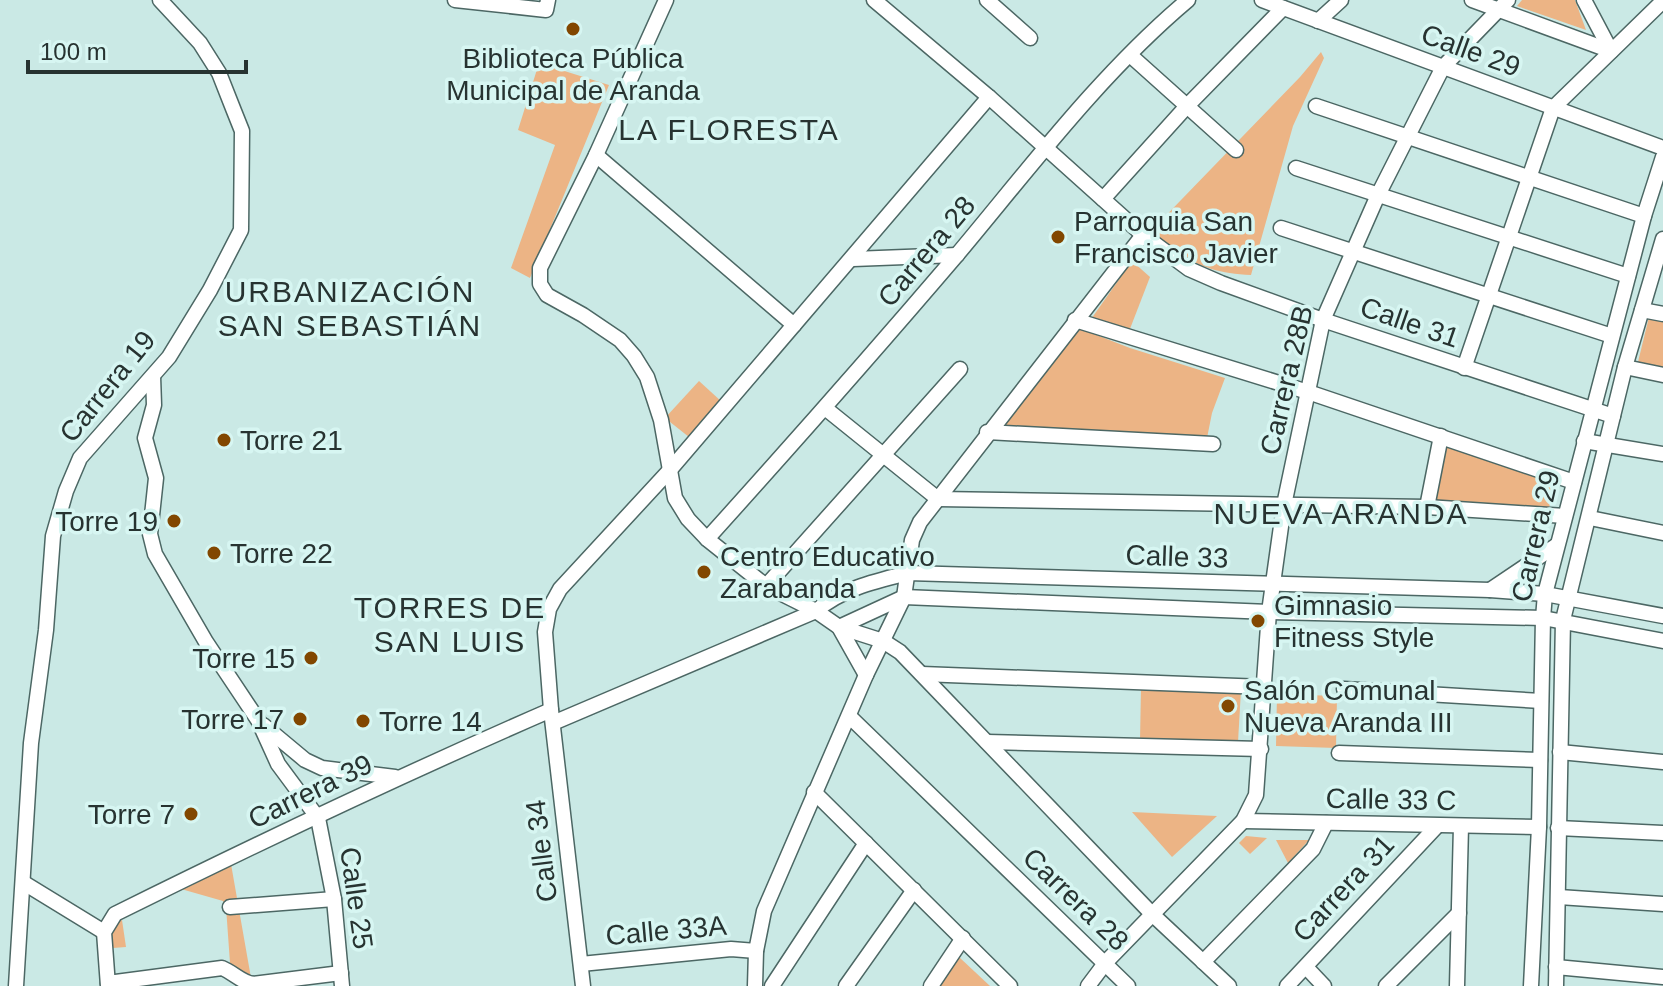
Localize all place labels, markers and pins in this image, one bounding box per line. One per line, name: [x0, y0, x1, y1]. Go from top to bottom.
marker: Biblioteca Pública Municipal de Aranda: [564, 20, 582, 38]
place label: Biblioteca Pública Municipal de Aranda: [446, 43, 700, 106]
place label: Parroquia San Francisco Javier: [1074, 206, 1278, 269]
marker: Parroquia San Francisco Javier: [1049, 228, 1067, 246]
place label: Torre 21: [240, 425, 343, 456]
marker: Torre 21: [215, 431, 233, 449]
place label: Torre 19: [55, 506, 158, 537]
marker: Torre 19: [165, 512, 183, 530]
place label: Torre 22: [230, 538, 333, 569]
place label: Centro Educativo Zarabanda: [720, 541, 935, 604]
marker: Torre 22: [205, 544, 223, 562]
marker: Centro Educativo Zarabanda: [695, 563, 713, 581]
place label: Gimnasio Fitness Style: [1274, 590, 1434, 653]
marker: Gimnasio Fitness Style: [1249, 612, 1267, 630]
place label: Torre 15: [192, 643, 295, 674]
marker: Torre 15: [302, 649, 320, 667]
place label: Salón Comunal Nueva Aranda III: [1244, 675, 1453, 738]
marker: Salón Comunal Nueva Aranda III: [1219, 697, 1237, 715]
place label: Torre 17: [181, 704, 284, 735]
place label: Torre 14: [379, 706, 482, 737]
marker: Torre 17: [291, 710, 309, 728]
marker: Torre 14: [354, 712, 372, 730]
place label: Torre 7: [88, 799, 175, 830]
marker: Torre 7: [182, 805, 200, 823]

